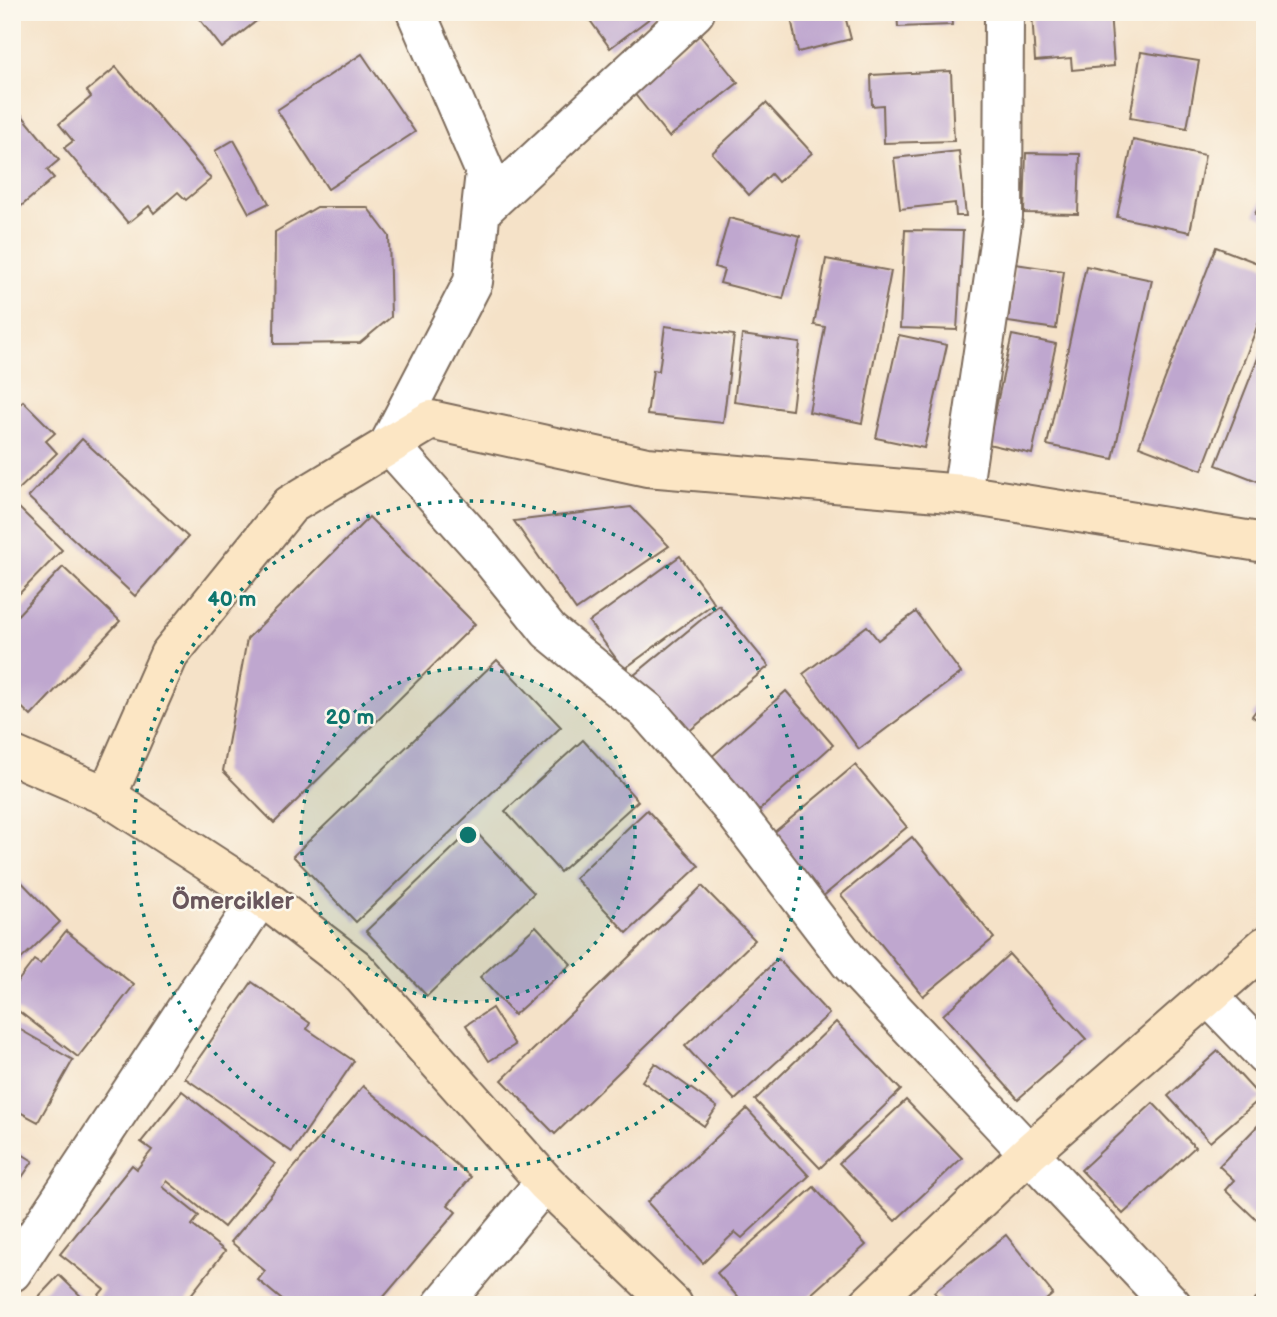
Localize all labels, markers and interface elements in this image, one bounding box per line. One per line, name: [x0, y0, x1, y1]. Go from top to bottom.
text: 40 m: [207, 587, 257, 612]
text: 20 m: [326, 705, 374, 730]
centre of rings: [456, 823, 480, 847]
district label: Ömercikler: [172, 886, 294, 916]

